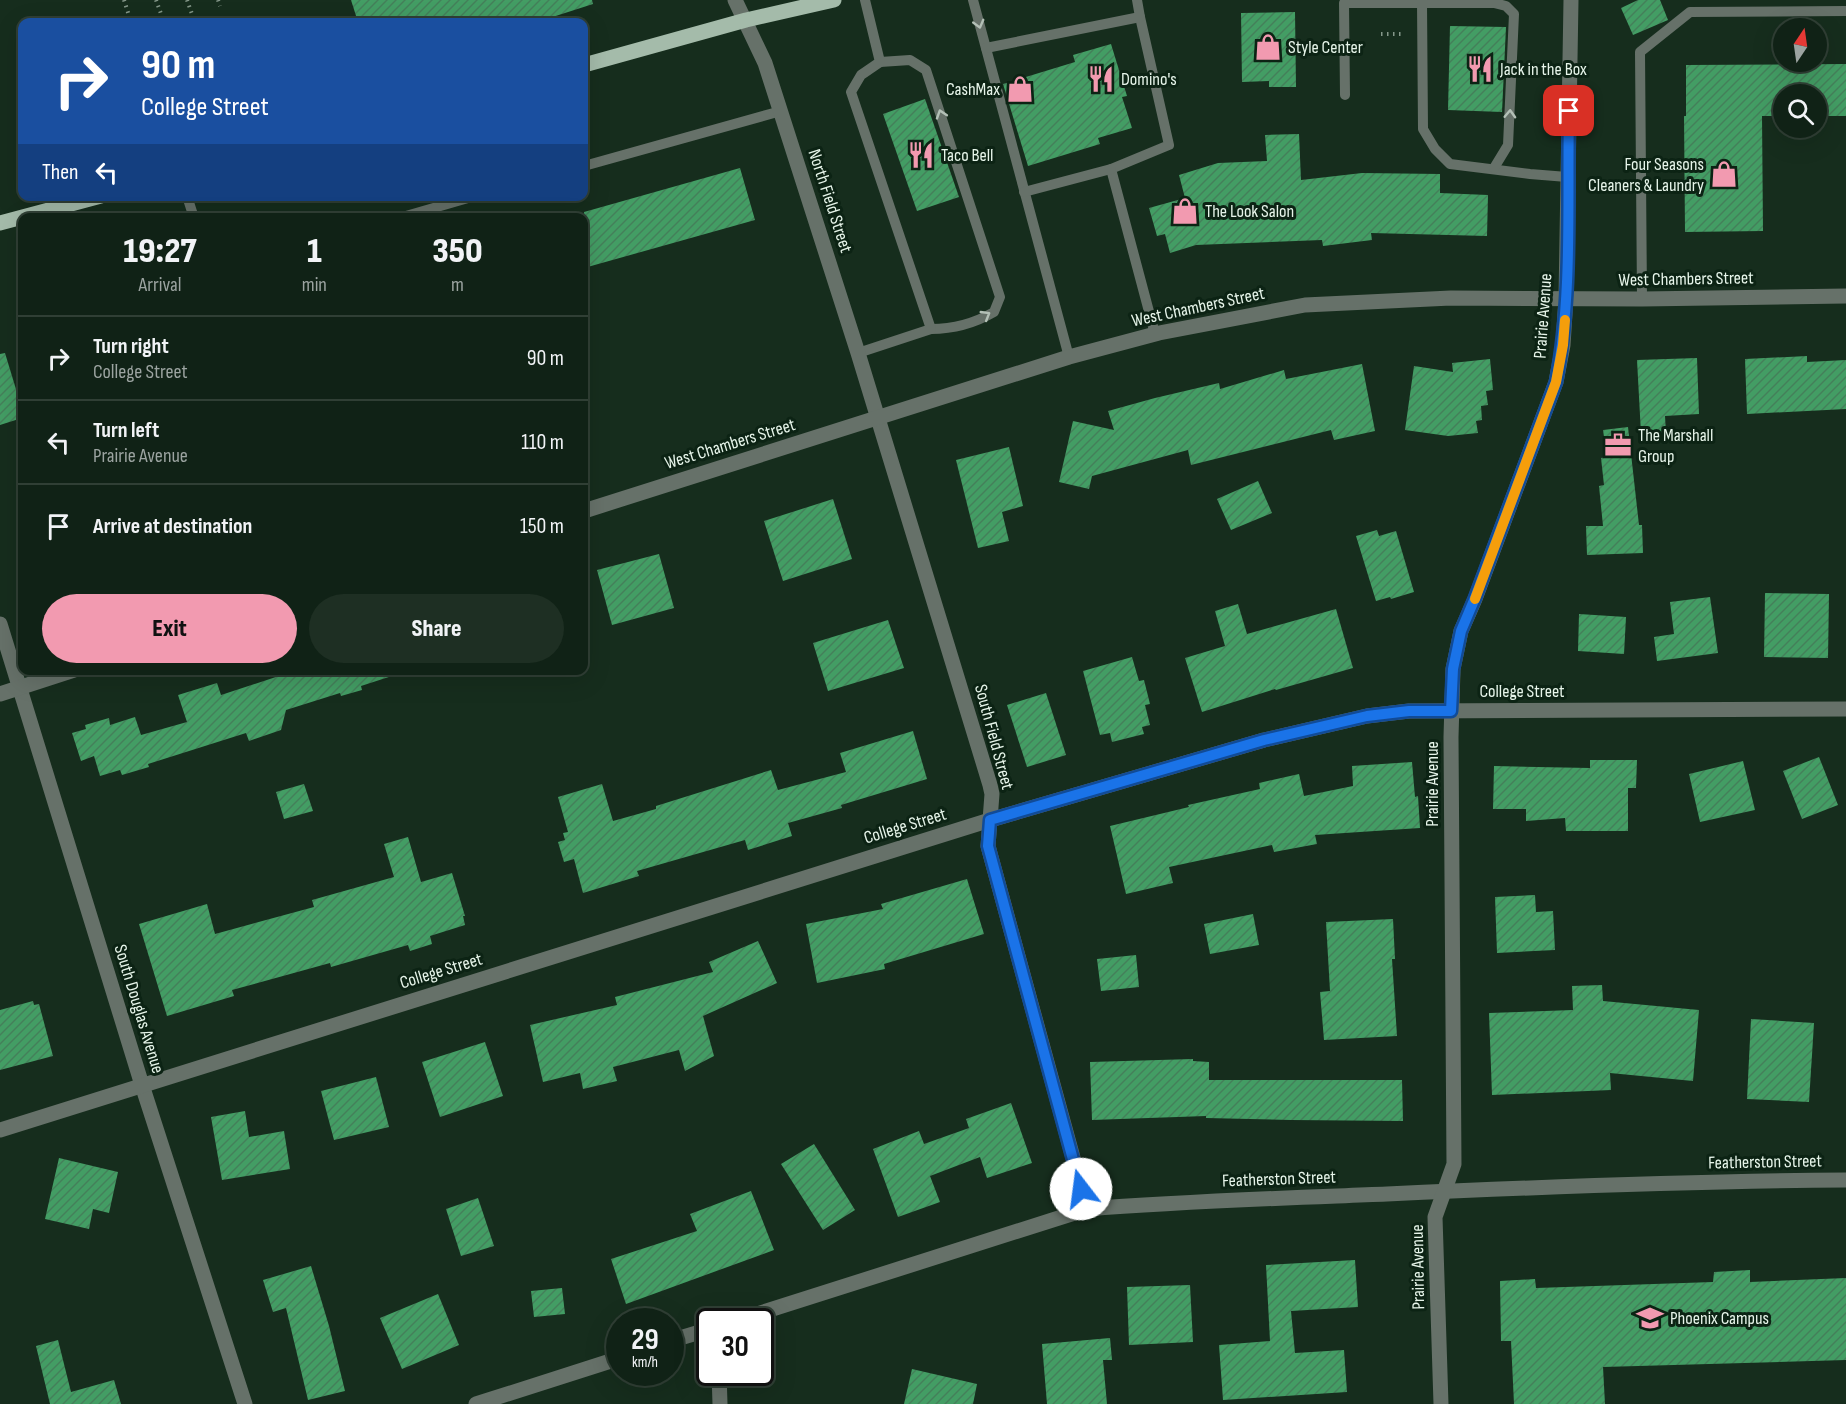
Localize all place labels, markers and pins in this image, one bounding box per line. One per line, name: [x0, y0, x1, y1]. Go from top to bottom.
shop icon: Style Center: [1253, 32, 1283, 62]
place label: Style Center: [1288, 37, 1363, 58]
restaurant icon: Jack in the Box: [1465, 54, 1495, 84]
place label: Jack in the Box: [1499, 59, 1587, 80]
restaurant icon: Domino's: [1086, 64, 1116, 94]
place label: Domino's: [1121, 69, 1177, 90]
shop icon: CashMax: [1005, 74, 1035, 104]
place label: CashMax: [946, 79, 1000, 100]
pin: [1543, 85, 1594, 136]
restaurant icon: Taco Bell: [906, 140, 936, 170]
place label: Taco Bell: [941, 145, 993, 166]
place label: Four Seasons Cleaners & Laundry: [1588, 154, 1704, 196]
shop icon: Four Seasons Cleaners & Laundry: [1709, 159, 1739, 189]
shop icon: The Look Salon: [1170, 196, 1200, 226]
place label: The Look Salon: [1205, 201, 1294, 222]
place label: The Marshall Group: [1638, 425, 1713, 467]
office icon: The Marshall Group: [1603, 430, 1633, 460]
school or university icon: Phoenix Campus: [1635, 1303, 1665, 1333]
place label: Phoenix Campus: [1670, 1308, 1769, 1329]

